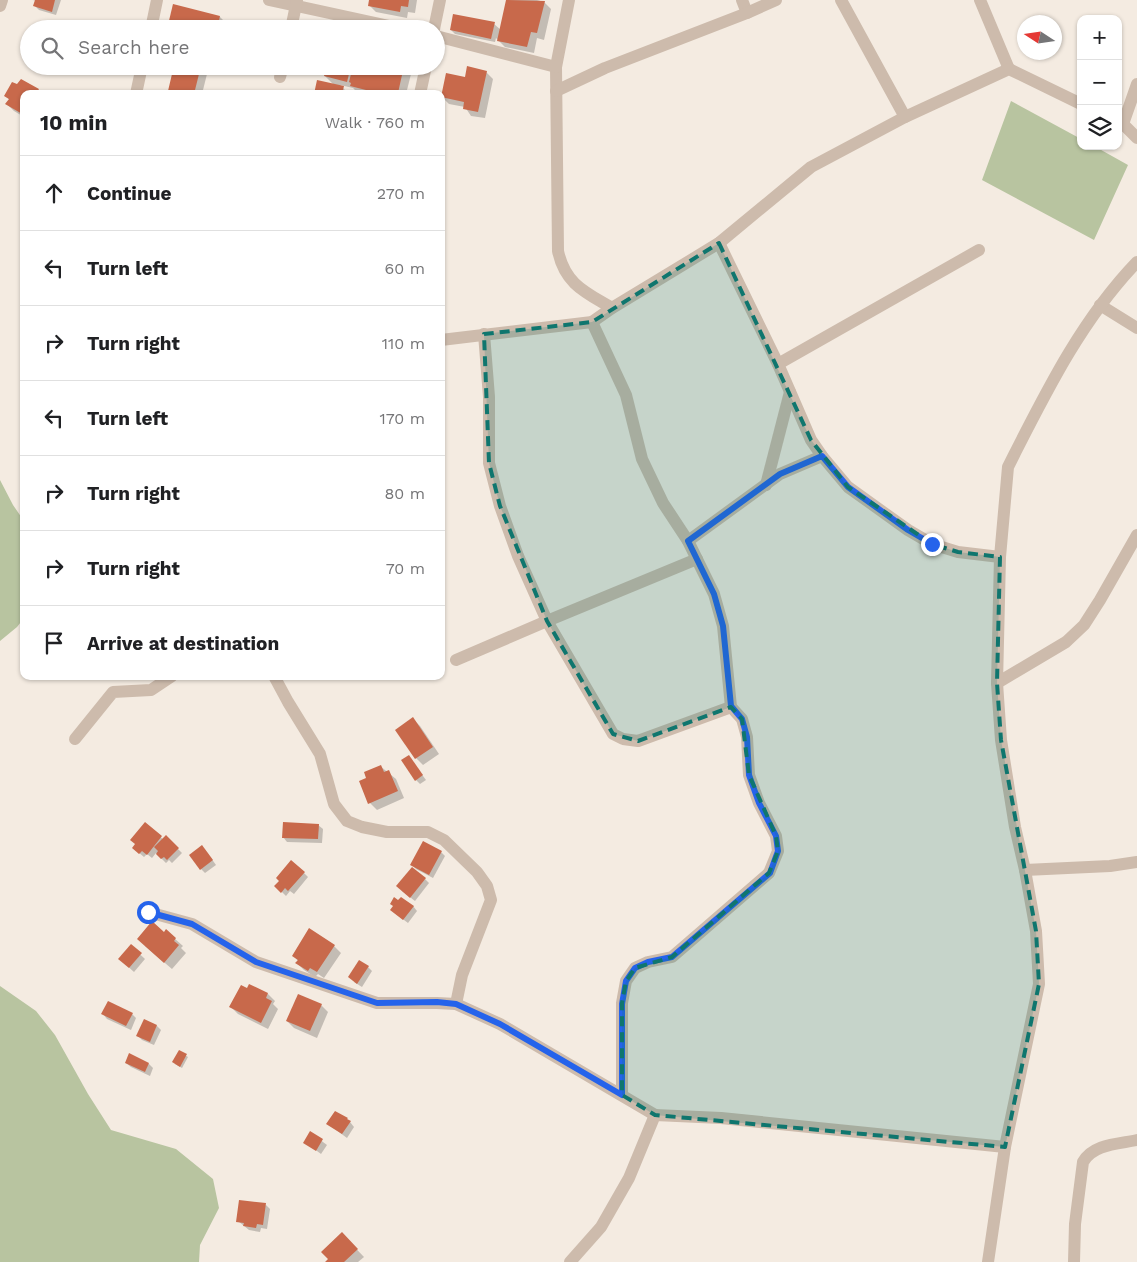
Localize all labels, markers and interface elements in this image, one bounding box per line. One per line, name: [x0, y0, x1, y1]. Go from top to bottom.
north arrow: [1017, 15, 1062, 60]
map controls: [1077, 15, 1122, 150]
button: +: [1077, 15, 1122, 60]
search box: [20, 20, 445, 75]
icon: search: [38, 34, 66, 62]
text: Search here: [78, 36, 189, 59]
button: −: [1077, 60, 1122, 105]
button: layers: [1077, 105, 1122, 150]
text: 10 min: [40, 110, 107, 135]
text: Walk · 760 m: [325, 113, 425, 132]
icon: ahead: [40, 179, 68, 207]
text: Continue: [87, 182, 171, 205]
text: 270 m: [377, 184, 425, 203]
icon: left: [40, 254, 68, 282]
text: Turn left: [87, 257, 168, 280]
text: 60 m: [385, 259, 425, 278]
icon: right: [40, 329, 68, 357]
text: Turn right: [87, 332, 180, 355]
text: 110 m: [382, 334, 425, 353]
icon: left: [40, 404, 68, 432]
text: Turn left: [87, 407, 168, 430]
text: 170 m: [379, 409, 425, 428]
icon: right: [40, 479, 68, 507]
text: Turn right: [87, 482, 180, 505]
text: 80 m: [384, 484, 425, 503]
route end: [921, 533, 944, 556]
icon: right: [40, 554, 68, 582]
text: Turn right: [87, 557, 180, 580]
text: 70 m: [386, 559, 425, 578]
icon: arrive: [40, 629, 68, 657]
text: Arrive at destination: [87, 632, 279, 655]
route start: [137, 901, 160, 924]

